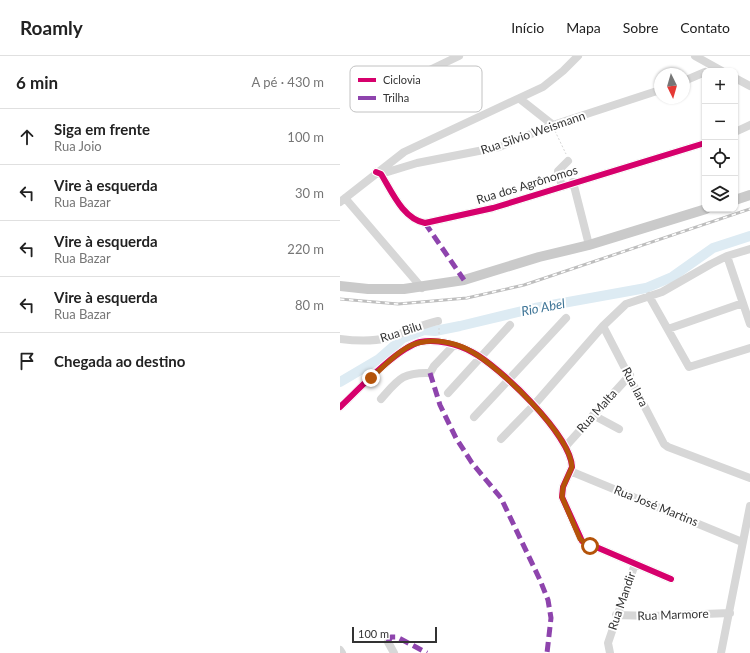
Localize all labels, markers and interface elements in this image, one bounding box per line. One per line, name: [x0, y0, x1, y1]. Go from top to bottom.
text: Roamly: [20, 16, 83, 39]
text: Início: [511, 19, 544, 36]
text: Mapa: [566, 19, 601, 36]
text: Sobre: [623, 19, 658, 36]
text: Contato: [680, 19, 730, 36]
legend: [350, 66, 482, 112]
north arrow: [654, 68, 690, 104]
map controls: [702, 68, 738, 212]
button: +: [702, 68, 738, 104]
text: 6 min: [16, 72, 58, 93]
text: Ciclovia: [383, 73, 421, 86]
text: A pé · 430 m: [251, 74, 324, 90]
text: Trilha: [383, 91, 409, 104]
button: −: [702, 104, 738, 140]
street label: Rua Silvio Weismann: [479, 108, 587, 157]
text: Siga em frente: [54, 120, 150, 138]
icon: ahead: [16, 126, 38, 148]
text: 100 m: [287, 129, 324, 145]
text: Rua Joio: [54, 138, 102, 154]
button: locate: [702, 140, 738, 176]
street label: Rua dos Agrônomos: [474, 162, 579, 207]
text: Vire à esquerda: [54, 176, 158, 194]
button: layers: [702, 176, 738, 212]
icon: left: [16, 182, 38, 204]
text: 30 m: [295, 185, 324, 201]
text: Rua Bazar: [54, 194, 111, 210]
text: Vire à esquerda: [54, 232, 158, 250]
icon: left: [16, 238, 38, 260]
text: 220 m: [287, 241, 324, 257]
text: Rua Bazar: [54, 250, 111, 266]
text: Vire à esquerda: [54, 288, 158, 306]
icon: left: [16, 294, 38, 316]
water label: Rio Abel: [520, 295, 566, 319]
text: 80 m: [295, 297, 324, 313]
text: Rua Bazar: [54, 306, 111, 322]
street label: Rua Bilu: [378, 318, 424, 345]
icon: arrive: [16, 350, 38, 372]
text: Chegada ao destino: [54, 352, 185, 370]
street label: Rua Iara: [619, 364, 652, 409]
route end: [362, 369, 380, 387]
street label: Rua Malta: [573, 386, 620, 435]
street label: Rua José Martins: [612, 482, 700, 529]
route start: [581, 537, 599, 555]
street label: Rua Mandir: [605, 569, 639, 632]
street label: Rua Marmore: [637, 606, 709, 623]
scale bar: [352, 625, 437, 644]
text: 100 m: [358, 627, 389, 640]

